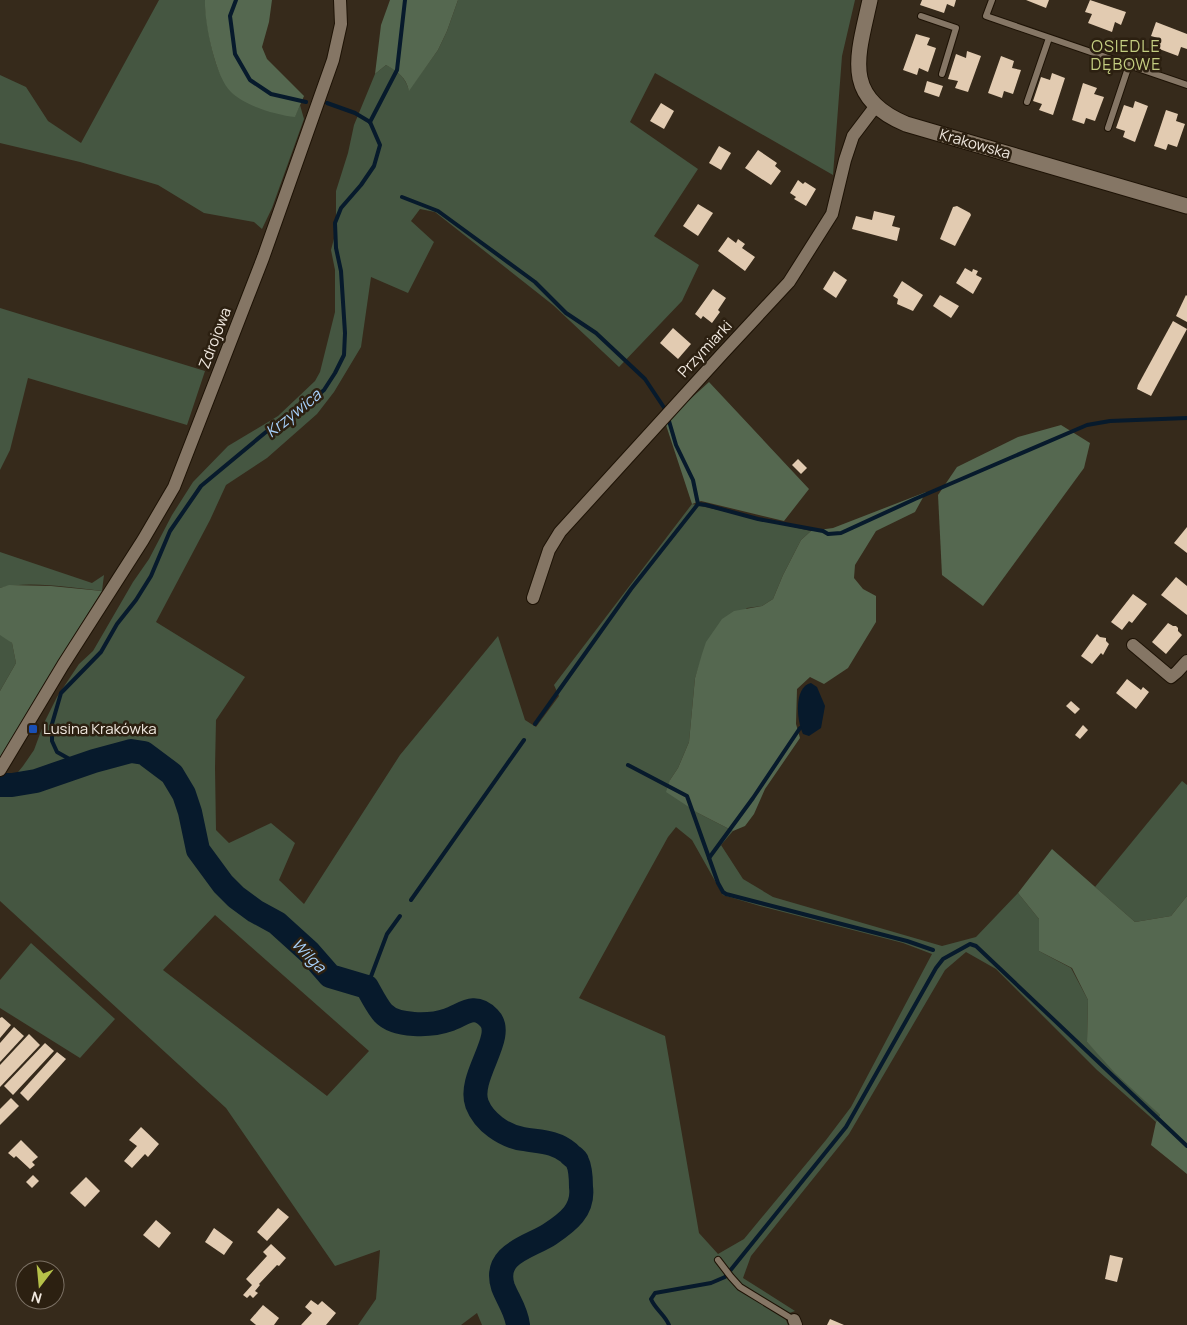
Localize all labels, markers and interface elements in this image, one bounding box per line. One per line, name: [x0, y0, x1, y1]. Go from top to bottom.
district label: OSIEDLE DĘBOWE: [1091, 35, 1161, 75]
street label: Krakowska: [937, 123, 1013, 164]
street label: Zdrojowa: [193, 304, 236, 371]
street label: Przymiarki: [673, 316, 737, 382]
water label: Krzywica: [261, 383, 326, 442]
place label: Lusina Krakówka: [43, 718, 157, 739]
marker: Lusina Krakówka: [27, 723, 39, 735]
water label: Wilga: [287, 933, 332, 978]
north arrow: [15, 1260, 65, 1310]
text: N: [29, 1287, 44, 1308]

